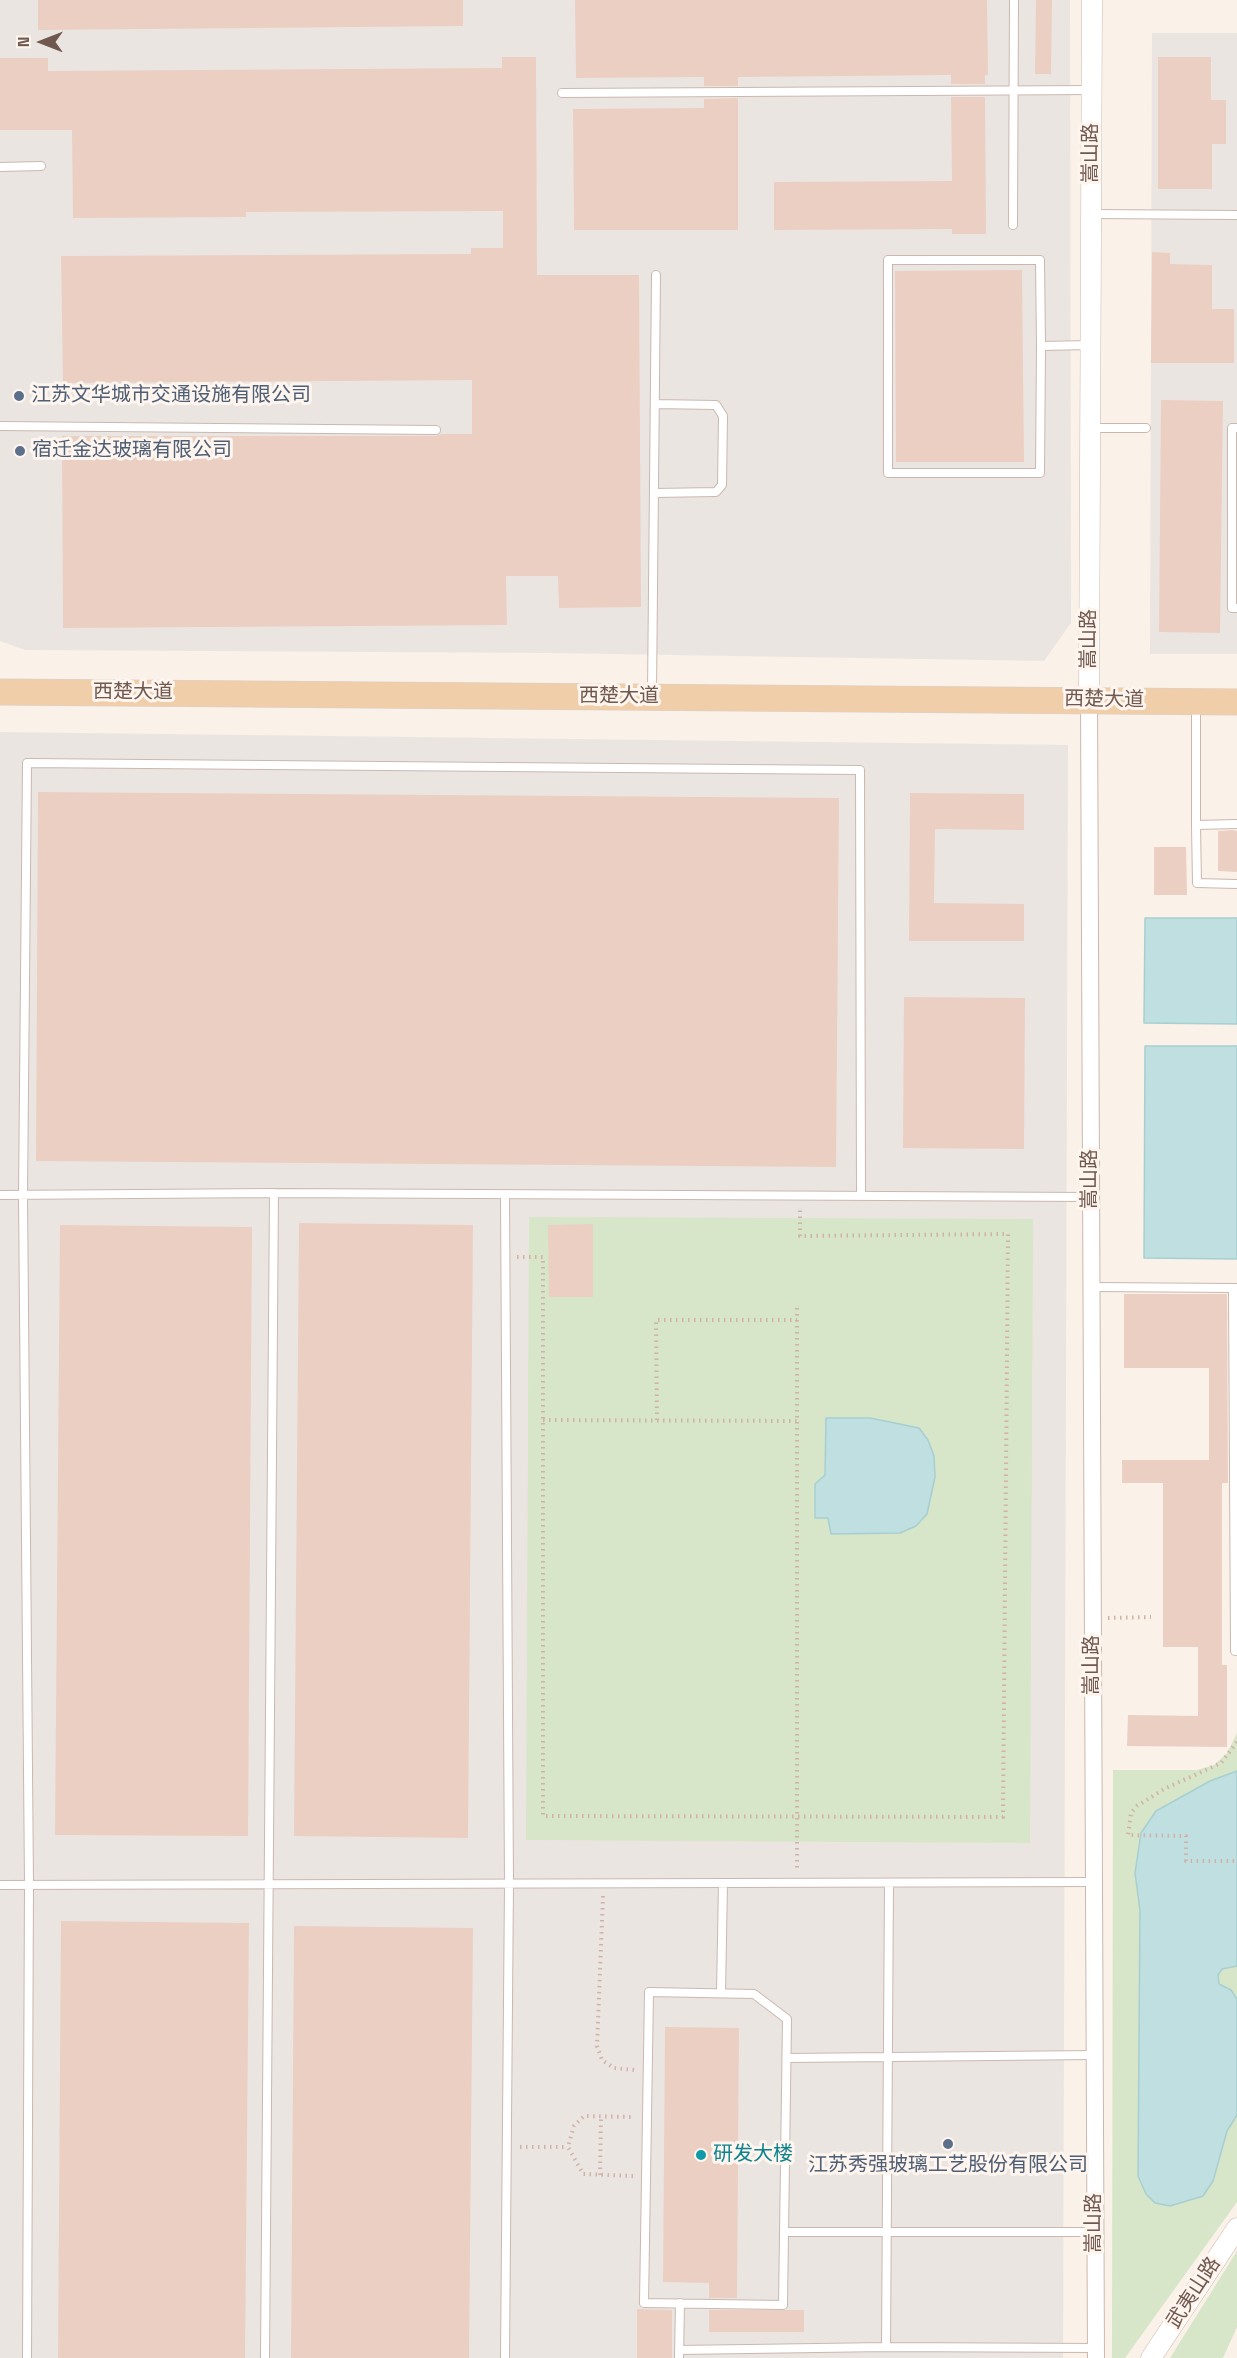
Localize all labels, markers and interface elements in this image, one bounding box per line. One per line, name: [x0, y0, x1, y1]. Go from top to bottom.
north arrow: [12, 12, 72, 72]
text: N: [13, 37, 34, 47]
street label: 嵩山路: [1080, 123, 1104, 183]
place label: 江苏文华城市交通设施有限公司: [31, 384, 311, 408]
marker: 江苏文华城市交通设施有限公司: [12, 389, 26, 403]
place label: 宿迁金达玻璃有限公司: [32, 439, 232, 463]
marker: 宿迁金达玻璃有限公司: [13, 444, 27, 458]
street label: 嵩山路: [1078, 609, 1102, 669]
street label: 西楚大道: [93, 681, 173, 705]
street label: 西楚大道: [579, 685, 659, 709]
street label: 西楚大道: [1064, 687, 1144, 713]
street label: 嵩山路: [1079, 1149, 1103, 1209]
street label: 嵩山路: [1081, 1635, 1105, 1695]
marker: 江苏秀强玻璃工艺股份有限公司: [941, 2137, 955, 2151]
place label: 研发大楼: [713, 2143, 793, 2167]
marker: 研发大楼: [694, 2148, 708, 2162]
place label: 江苏秀强玻璃工艺股份有限公司: [808, 2154, 1088, 2178]
street label: 嵩山路: [1083, 2193, 1107, 2253]
street label: 武夷山路: [1162, 2253, 1226, 2333]

